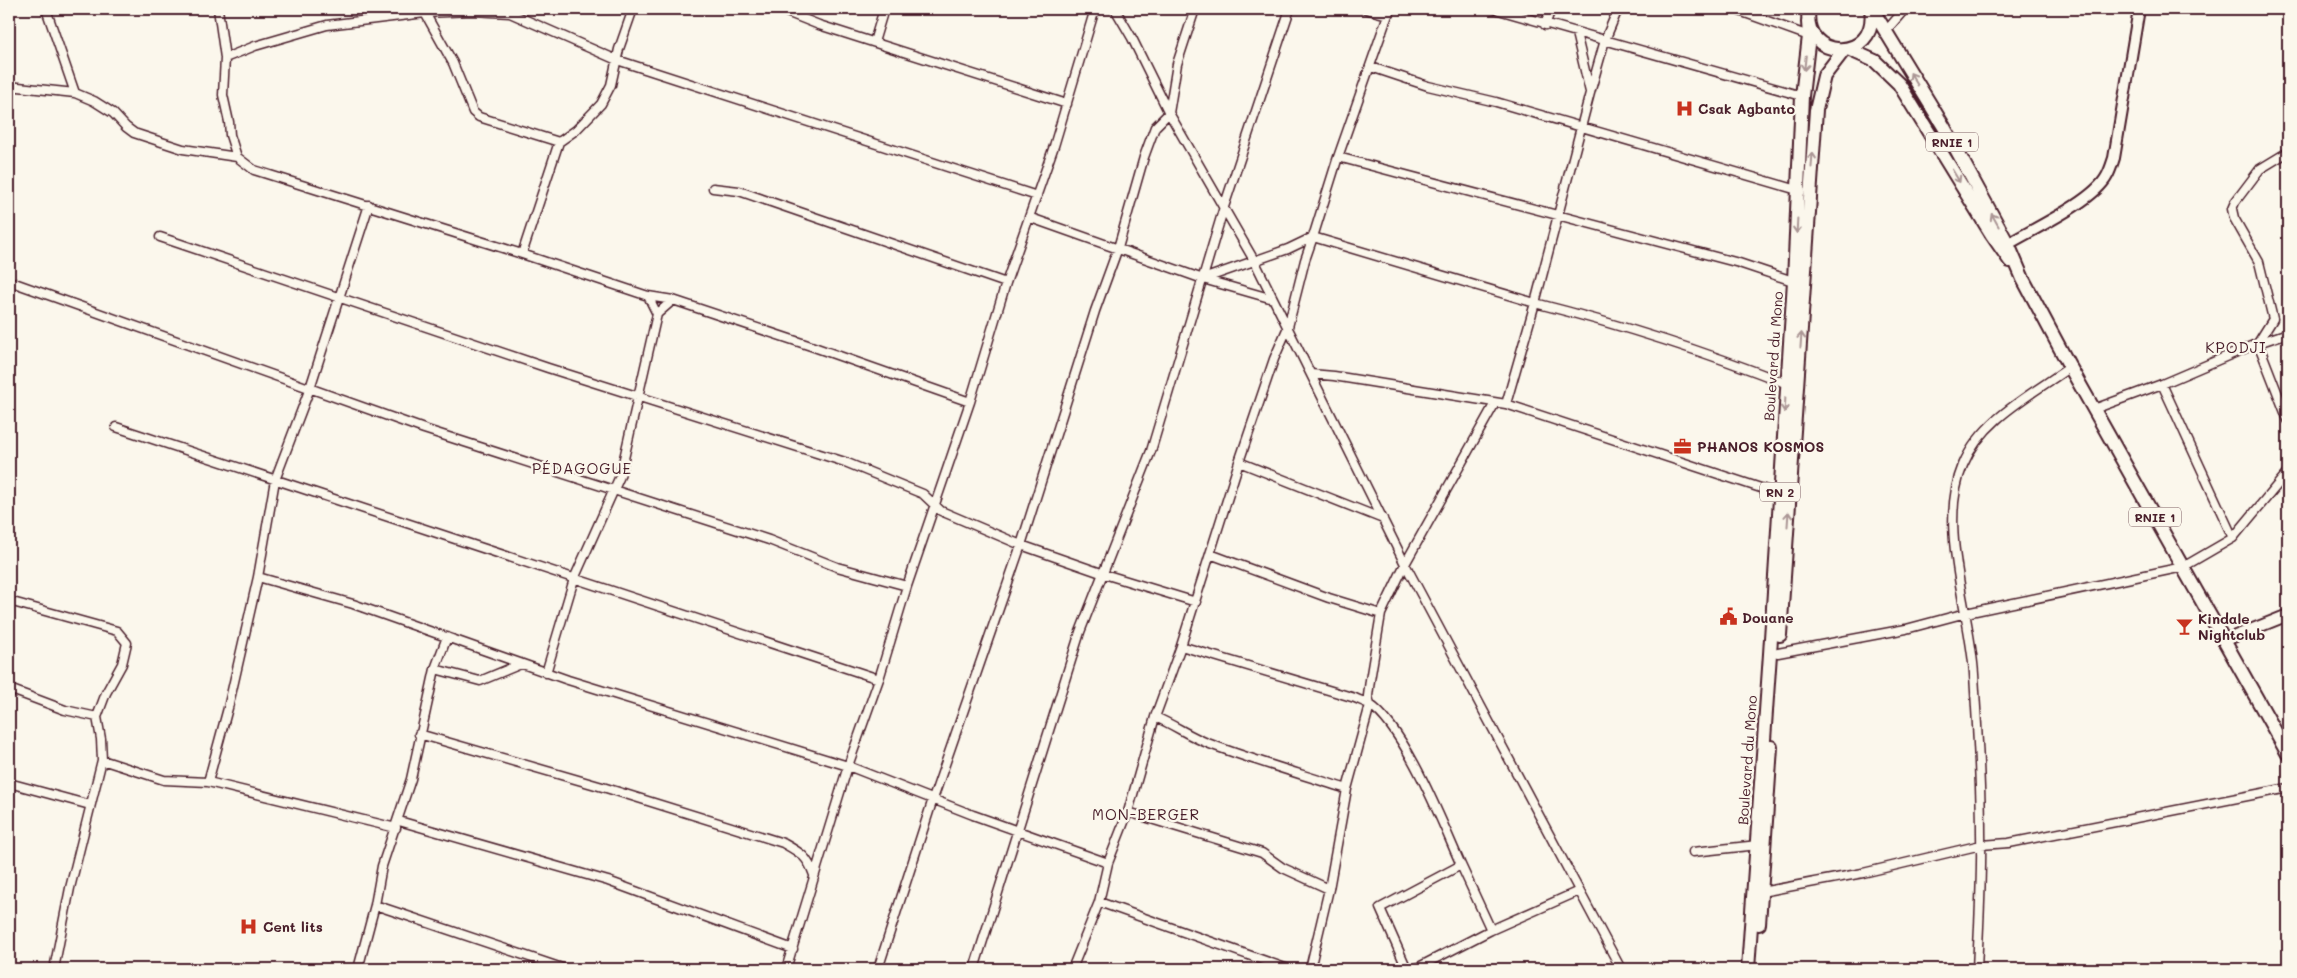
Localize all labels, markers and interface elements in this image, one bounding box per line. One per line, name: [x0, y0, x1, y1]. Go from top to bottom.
one-way arrow: [1800, 55, 1810, 71]
one-way arrow: [1909, 72, 1919, 86]
hospital icon: Csak Agbanto: [1674, 98, 1694, 118]
place label: Csak Agbanto: [1698, 99, 1795, 118]
road number: RNIE 1: [1926, 132, 1978, 152]
one-way arrow: [1807, 152, 1817, 168]
one-way arrow: [1951, 169, 1961, 183]
one-way arrow: [1989, 213, 1999, 227]
one-way arrow: [1792, 217, 1801, 233]
street label: Boulevard du Mono: [1759, 291, 1787, 421]
one-way arrow: [1797, 332, 1806, 348]
district label: KPODJI: [2205, 337, 2267, 357]
one-way arrow: [1780, 397, 1789, 413]
office icon: PHANOS KOSMOS: [1673, 436, 1693, 456]
place label: PHANOS KOSMOS: [1697, 437, 1824, 456]
district label: PÉDAGOGUE: [532, 458, 632, 478]
road number: RN 2: [1760, 482, 1800, 502]
road number: RNIE 1: [2129, 508, 2181, 526]
one-way arrow: [1784, 511, 1793, 527]
public building icon: Douane: [1718, 607, 1738, 627]
place label: Douane: [1742, 608, 1794, 627]
place label: Kindale Nightclub: [2198, 609, 2265, 644]
bar icon: Kindale Nightclub: [2174, 616, 2194, 636]
street label: Boulevard du Mono: [1733, 695, 1761, 825]
district label: MON-BERGER: [1092, 804, 1200, 824]
hospital icon: Cent lits: [239, 916, 259, 936]
place label: Cent lits: [263, 917, 323, 936]

